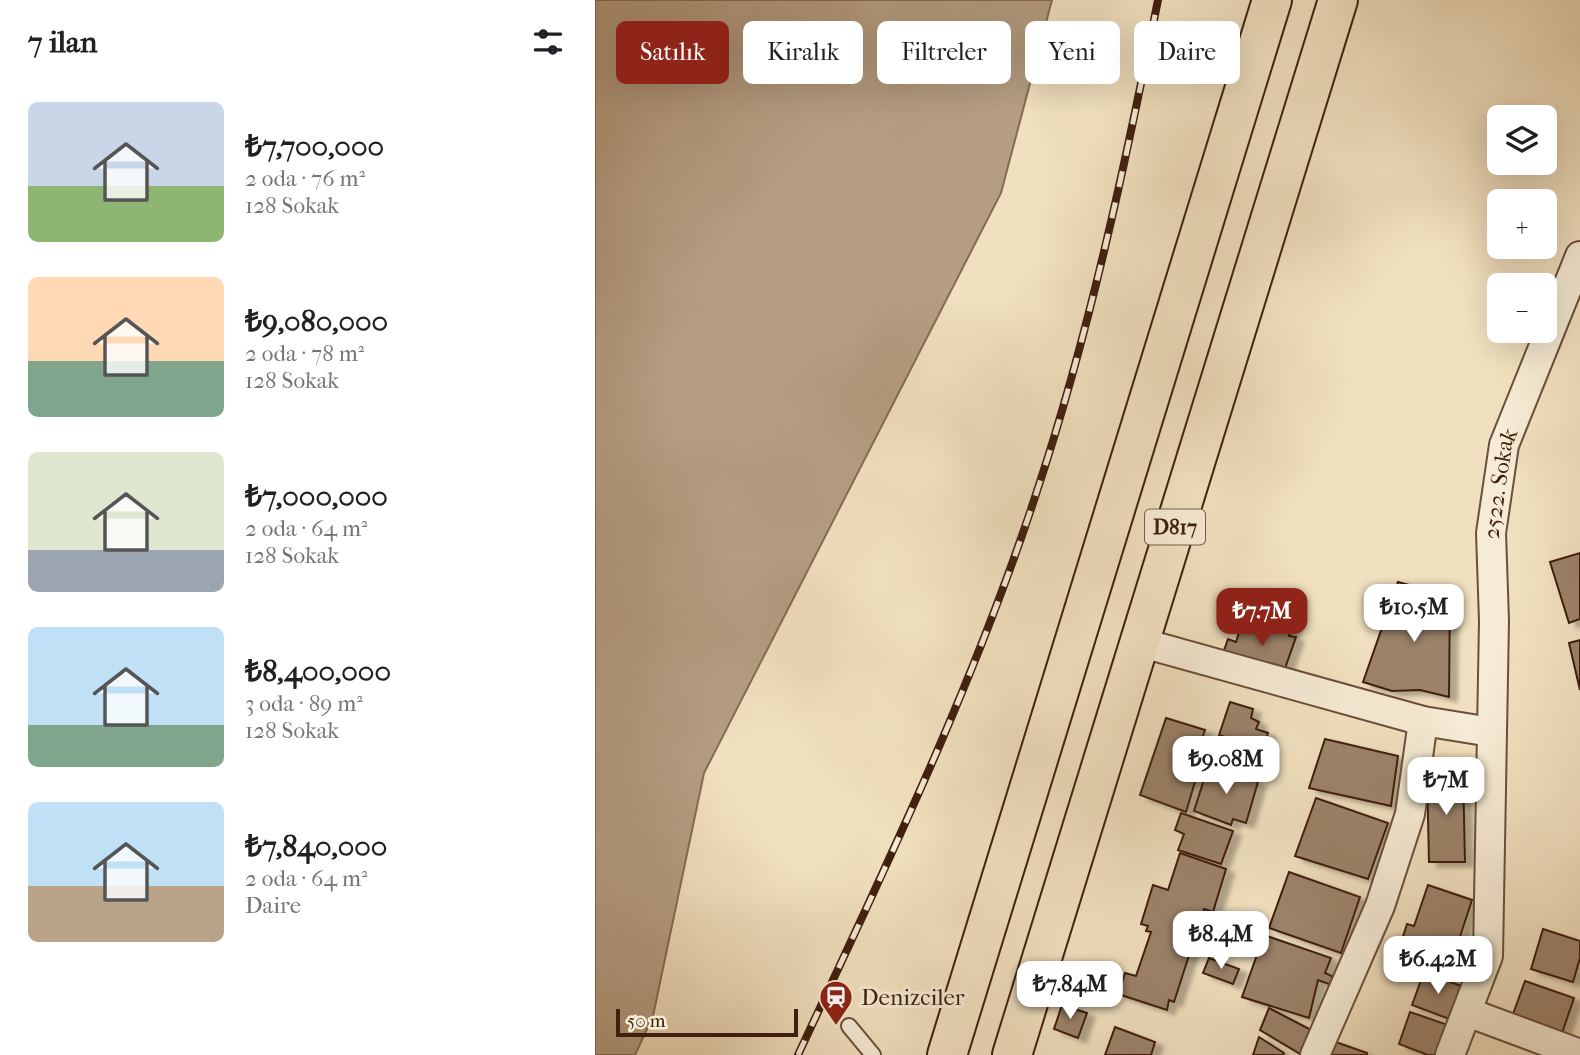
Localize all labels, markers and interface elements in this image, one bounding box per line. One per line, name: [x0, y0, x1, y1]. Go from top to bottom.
chip: Satılık: [616, 21, 729, 84]
chip: Kiralık: [743, 21, 863, 84]
chip: Filtreler: [877, 21, 1011, 84]
chip: Yeni: [1025, 21, 1120, 84]
chip: Daire: [1134, 21, 1240, 84]
icon: filters: [529, 23, 567, 61]
text: 7 ilan: [28, 25, 97, 60]
map controls: [1487, 105, 1557, 343]
button: layers: [1487, 105, 1557, 175]
text: ₺7,700,000: [245, 129, 384, 164]
icon: home: [84, 130, 168, 214]
text: 2 oda · 76 m²: [245, 165, 365, 192]
button: +: [1487, 189, 1557, 259]
text: 128 Sokak: [245, 192, 339, 219]
button: −: [1487, 273, 1557, 343]
text: ₺9,080,000: [245, 304, 388, 339]
icon: home: [84, 305, 168, 389]
text: 2 oda · 78 m²: [245, 340, 364, 367]
text: 128 Sokak: [245, 367, 339, 394]
street label: 2522. Sokak: [1477, 423, 1523, 540]
text: ₺7,000,000: [245, 479, 388, 514]
icon: home: [84, 480, 168, 564]
road number: D817: [1145, 510, 1205, 544]
text: 2 oda · 64 m²: [245, 515, 368, 542]
text: 128 Sokak: [245, 542, 339, 569]
pin: ₺10.5M: [1357, 584, 1471, 644]
pin: ₺7.7M: [1213, 588, 1311, 648]
text: ₺10.5M: [1380, 593, 1448, 620]
text: ₺7.7M: [1232, 597, 1292, 624]
text: ₺8,400,000: [245, 654, 391, 689]
icon: home: [84, 655, 168, 739]
text: 3 oda · 89 m²: [245, 690, 363, 717]
text: 128 Sokak: [245, 717, 339, 744]
pin: ₺9.08M: [1169, 736, 1283, 796]
text: ₺9.08M: [1189, 745, 1263, 772]
pin: ₺7M: [1412, 758, 1480, 817]
text: ₺7M: [1423, 766, 1469, 793]
text: ₺7,840,000: [245, 829, 387, 864]
icon: home: [84, 830, 168, 914]
text: 2 oda · 64 m²: [245, 865, 368, 892]
text: Daire: [245, 892, 301, 919]
pin: ₺8.4M: [1172, 912, 1270, 971]
text: ₺8.4M: [1189, 920, 1253, 947]
pin: ₺6.42M: [1381, 936, 1495, 996]
text: ₺6.42M: [1399, 945, 1477, 972]
pin: ₺7.84M: [1013, 962, 1127, 1021]
text: ₺7.84M: [1033, 970, 1107, 997]
station icon: Denizciler: [817, 978, 855, 1027]
place label: Denizciler: [861, 984, 965, 1011]
scale bar: [616, 1006, 798, 1038]
text: 50 m: [627, 1010, 666, 1032]

